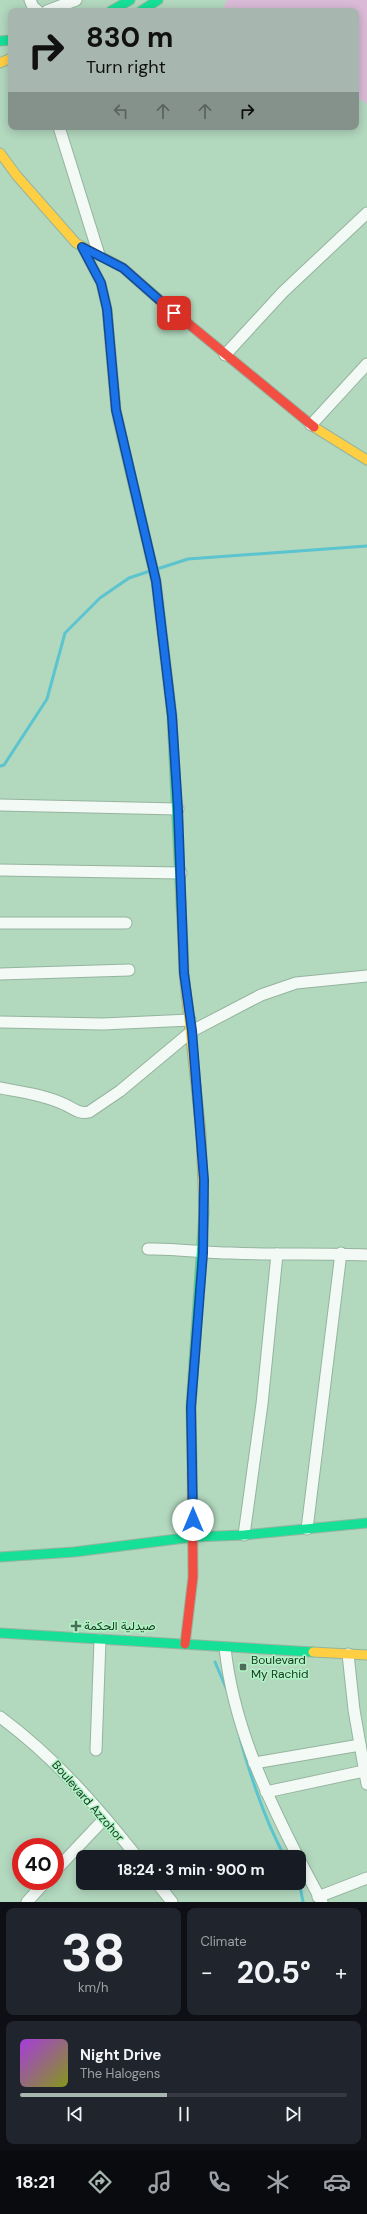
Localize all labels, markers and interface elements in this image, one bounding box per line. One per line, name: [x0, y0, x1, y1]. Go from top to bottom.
text: 830 m: [86, 19, 173, 56]
icon: right: [20, 24, 72, 76]
text: Turn right: [86, 55, 166, 79]
icon: left: [110, 100, 132, 122]
icon: ahead: [152, 100, 174, 122]
icon: ahead: [194, 100, 216, 122]
icon: right: [236, 100, 258, 122]
pin: [157, 296, 191, 330]
icon: arrive: [163, 302, 185, 324]
position arrow: [172, 1499, 214, 1541]
place label: صيدلية الحكمة: [84, 1618, 156, 1634]
marker: صيدلية الحكمة: [71, 1621, 81, 1631]
place label: Boulevard My Rachid: [251, 1652, 309, 1682]
marker: Boulevard My Rachid: [238, 1662, 248, 1672]
street label: Boulevard Azzohor: [48, 1757, 128, 1845]
speed limit sign: 40: [12, 1838, 64, 1890]
text: 18:24 · 3 min · 900 m: [117, 1860, 265, 1880]
text: 38: [61, 1919, 125, 1987]
text: Climate: [201, 1933, 247, 1950]
text: 20.5°: [237, 1953, 311, 1992]
text: −: [201, 1958, 213, 1987]
text: +: [335, 1958, 347, 1987]
text: km/h: [78, 1979, 109, 1996]
text: Night Drive: [80, 2045, 161, 2065]
text: The Halogens: [80, 2065, 160, 2082]
icon: previous: [64, 2103, 86, 2125]
icon: pause: [173, 2103, 195, 2125]
icon: next: [282, 2103, 304, 2125]
icon: directions: [86, 2168, 114, 2196]
icon: music: [146, 2168, 174, 2196]
icon: phone: [205, 2168, 233, 2196]
icon: climate: [264, 2168, 292, 2196]
icon: car: [323, 2168, 351, 2196]
text: 18:21: [16, 2170, 55, 2194]

